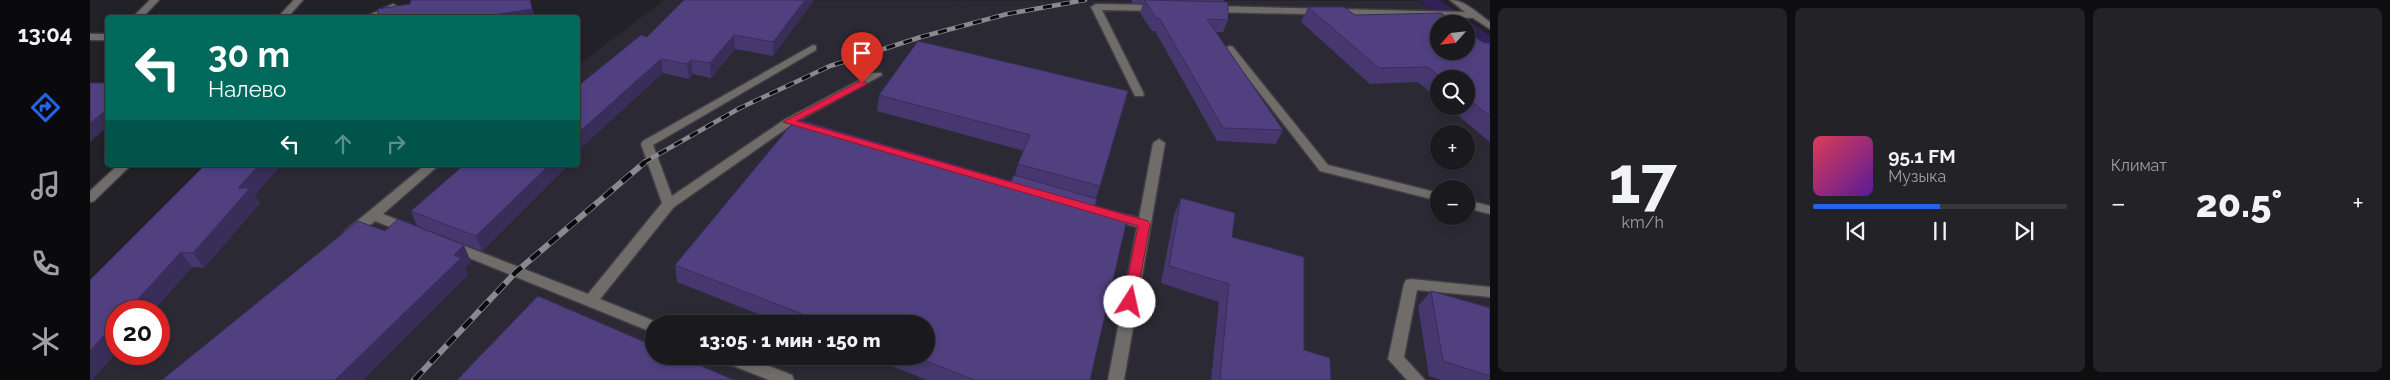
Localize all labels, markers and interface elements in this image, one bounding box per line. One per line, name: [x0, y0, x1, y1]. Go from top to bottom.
north arrow: [1430, 15, 1475, 60]
map controls: [1430, 15, 1475, 225]
text: 13:04: [18, 21, 72, 47]
pin: [841, 32, 883, 83]
text: 30 m: [208, 34, 290, 75]
icon: left: [125, 35, 190, 100]
icon: arrive: [848, 39, 876, 67]
button: search: [1430, 70, 1475, 115]
text: Налево: [208, 76, 286, 102]
icon: directions: [28, 90, 63, 125]
button: +: [1430, 125, 1475, 170]
icon: left: [276, 130, 304, 158]
icon: ahead: [329, 130, 357, 158]
icon: right: [382, 130, 410, 158]
text: 17: [1608, 142, 1677, 218]
text: 95.1 FM: [1888, 145, 1956, 167]
text: Климат: [2111, 156, 2167, 175]
text: Музыка: [1888, 167, 1946, 186]
icon: music: [28, 168, 63, 203]
button: −: [1430, 180, 1475, 225]
text: 20.5°: [2196, 181, 2282, 226]
text: −: [2111, 187, 2126, 220]
text: +: [2352, 187, 2364, 220]
text: km/h: [1622, 213, 1664, 232]
icon: previous: [1842, 217, 1870, 245]
icon: pause: [1926, 217, 1954, 245]
icon: next: [2010, 217, 2038, 245]
icon: phone: [28, 246, 63, 281]
position arrow: [1103, 275, 1155, 327]
speed limit sign: 20: [105, 300, 170, 365]
icon: climate: [28, 324, 63, 359]
text: 13:05 · 1 мин · 150 m: [700, 329, 880, 351]

